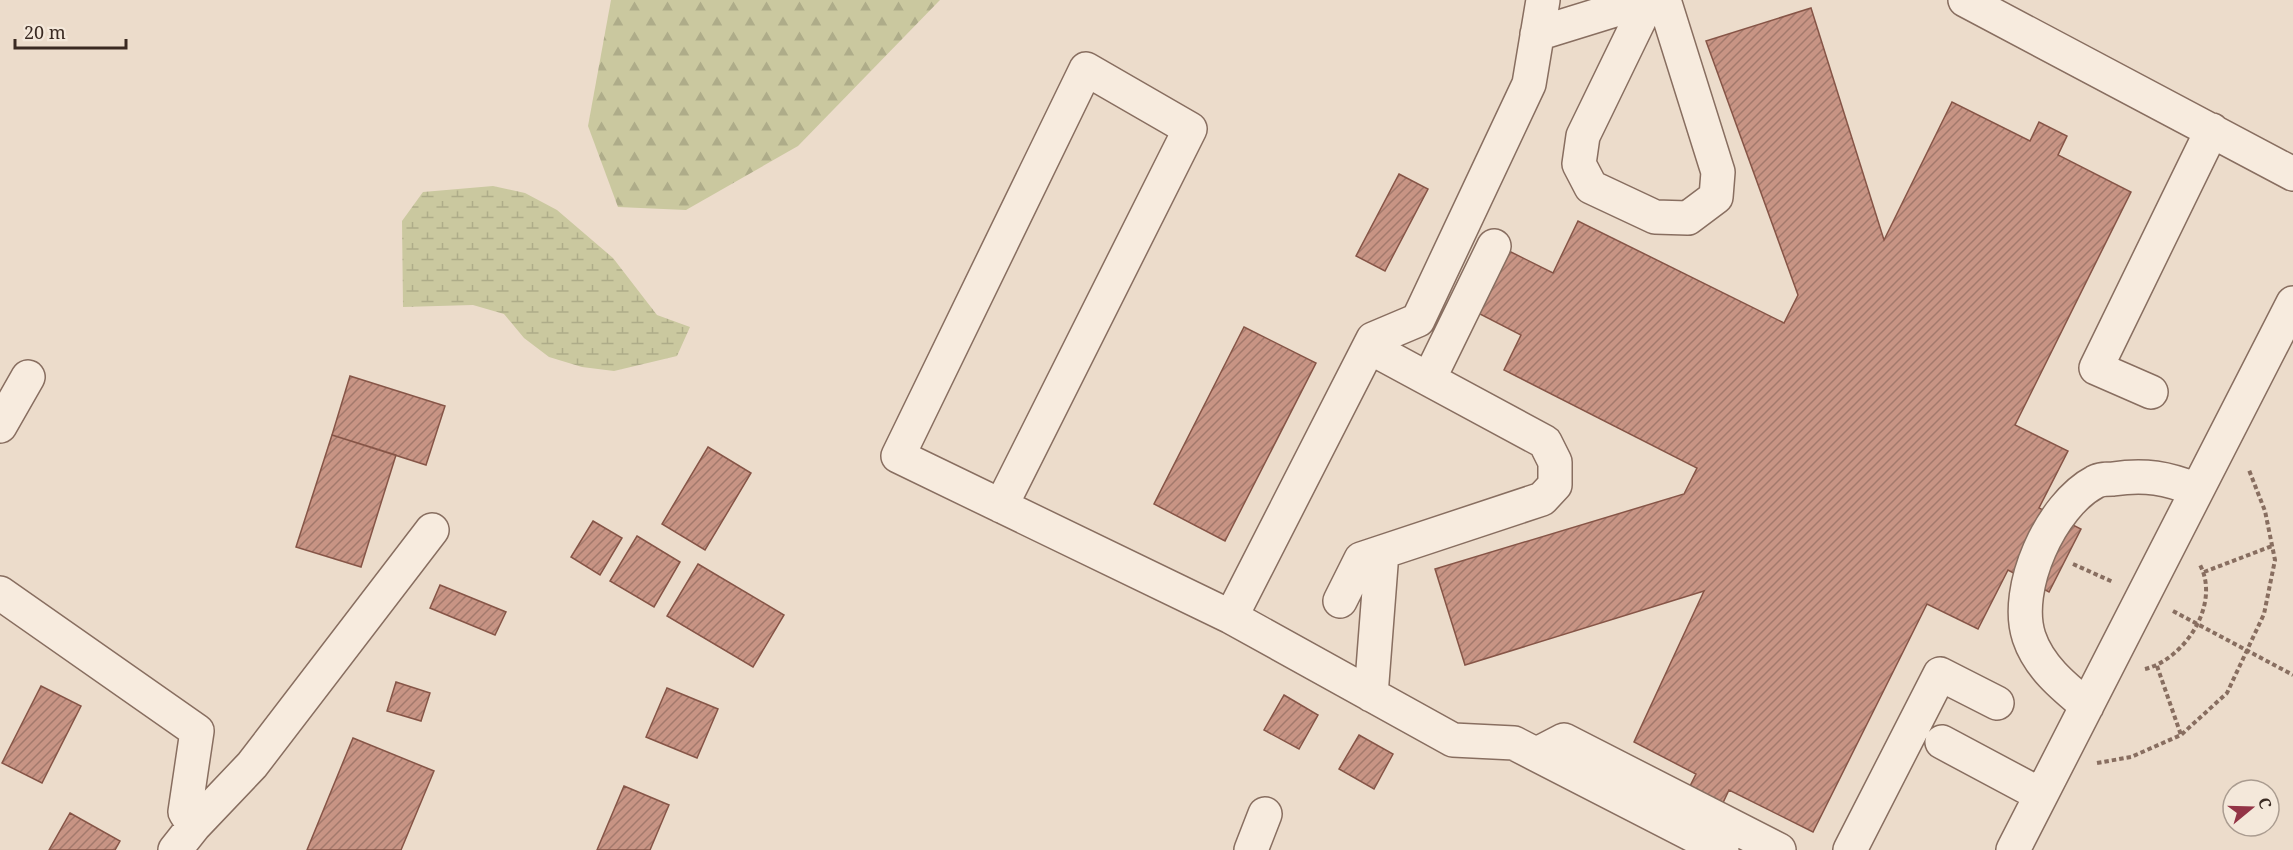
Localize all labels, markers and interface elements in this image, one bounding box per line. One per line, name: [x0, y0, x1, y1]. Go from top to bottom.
scale bar: [15, 12, 126, 50]
text: 20 m: [24, 20, 66, 44]
north arrow: [2221, 778, 2281, 838]
text: С: [2253, 795, 2277, 812]

